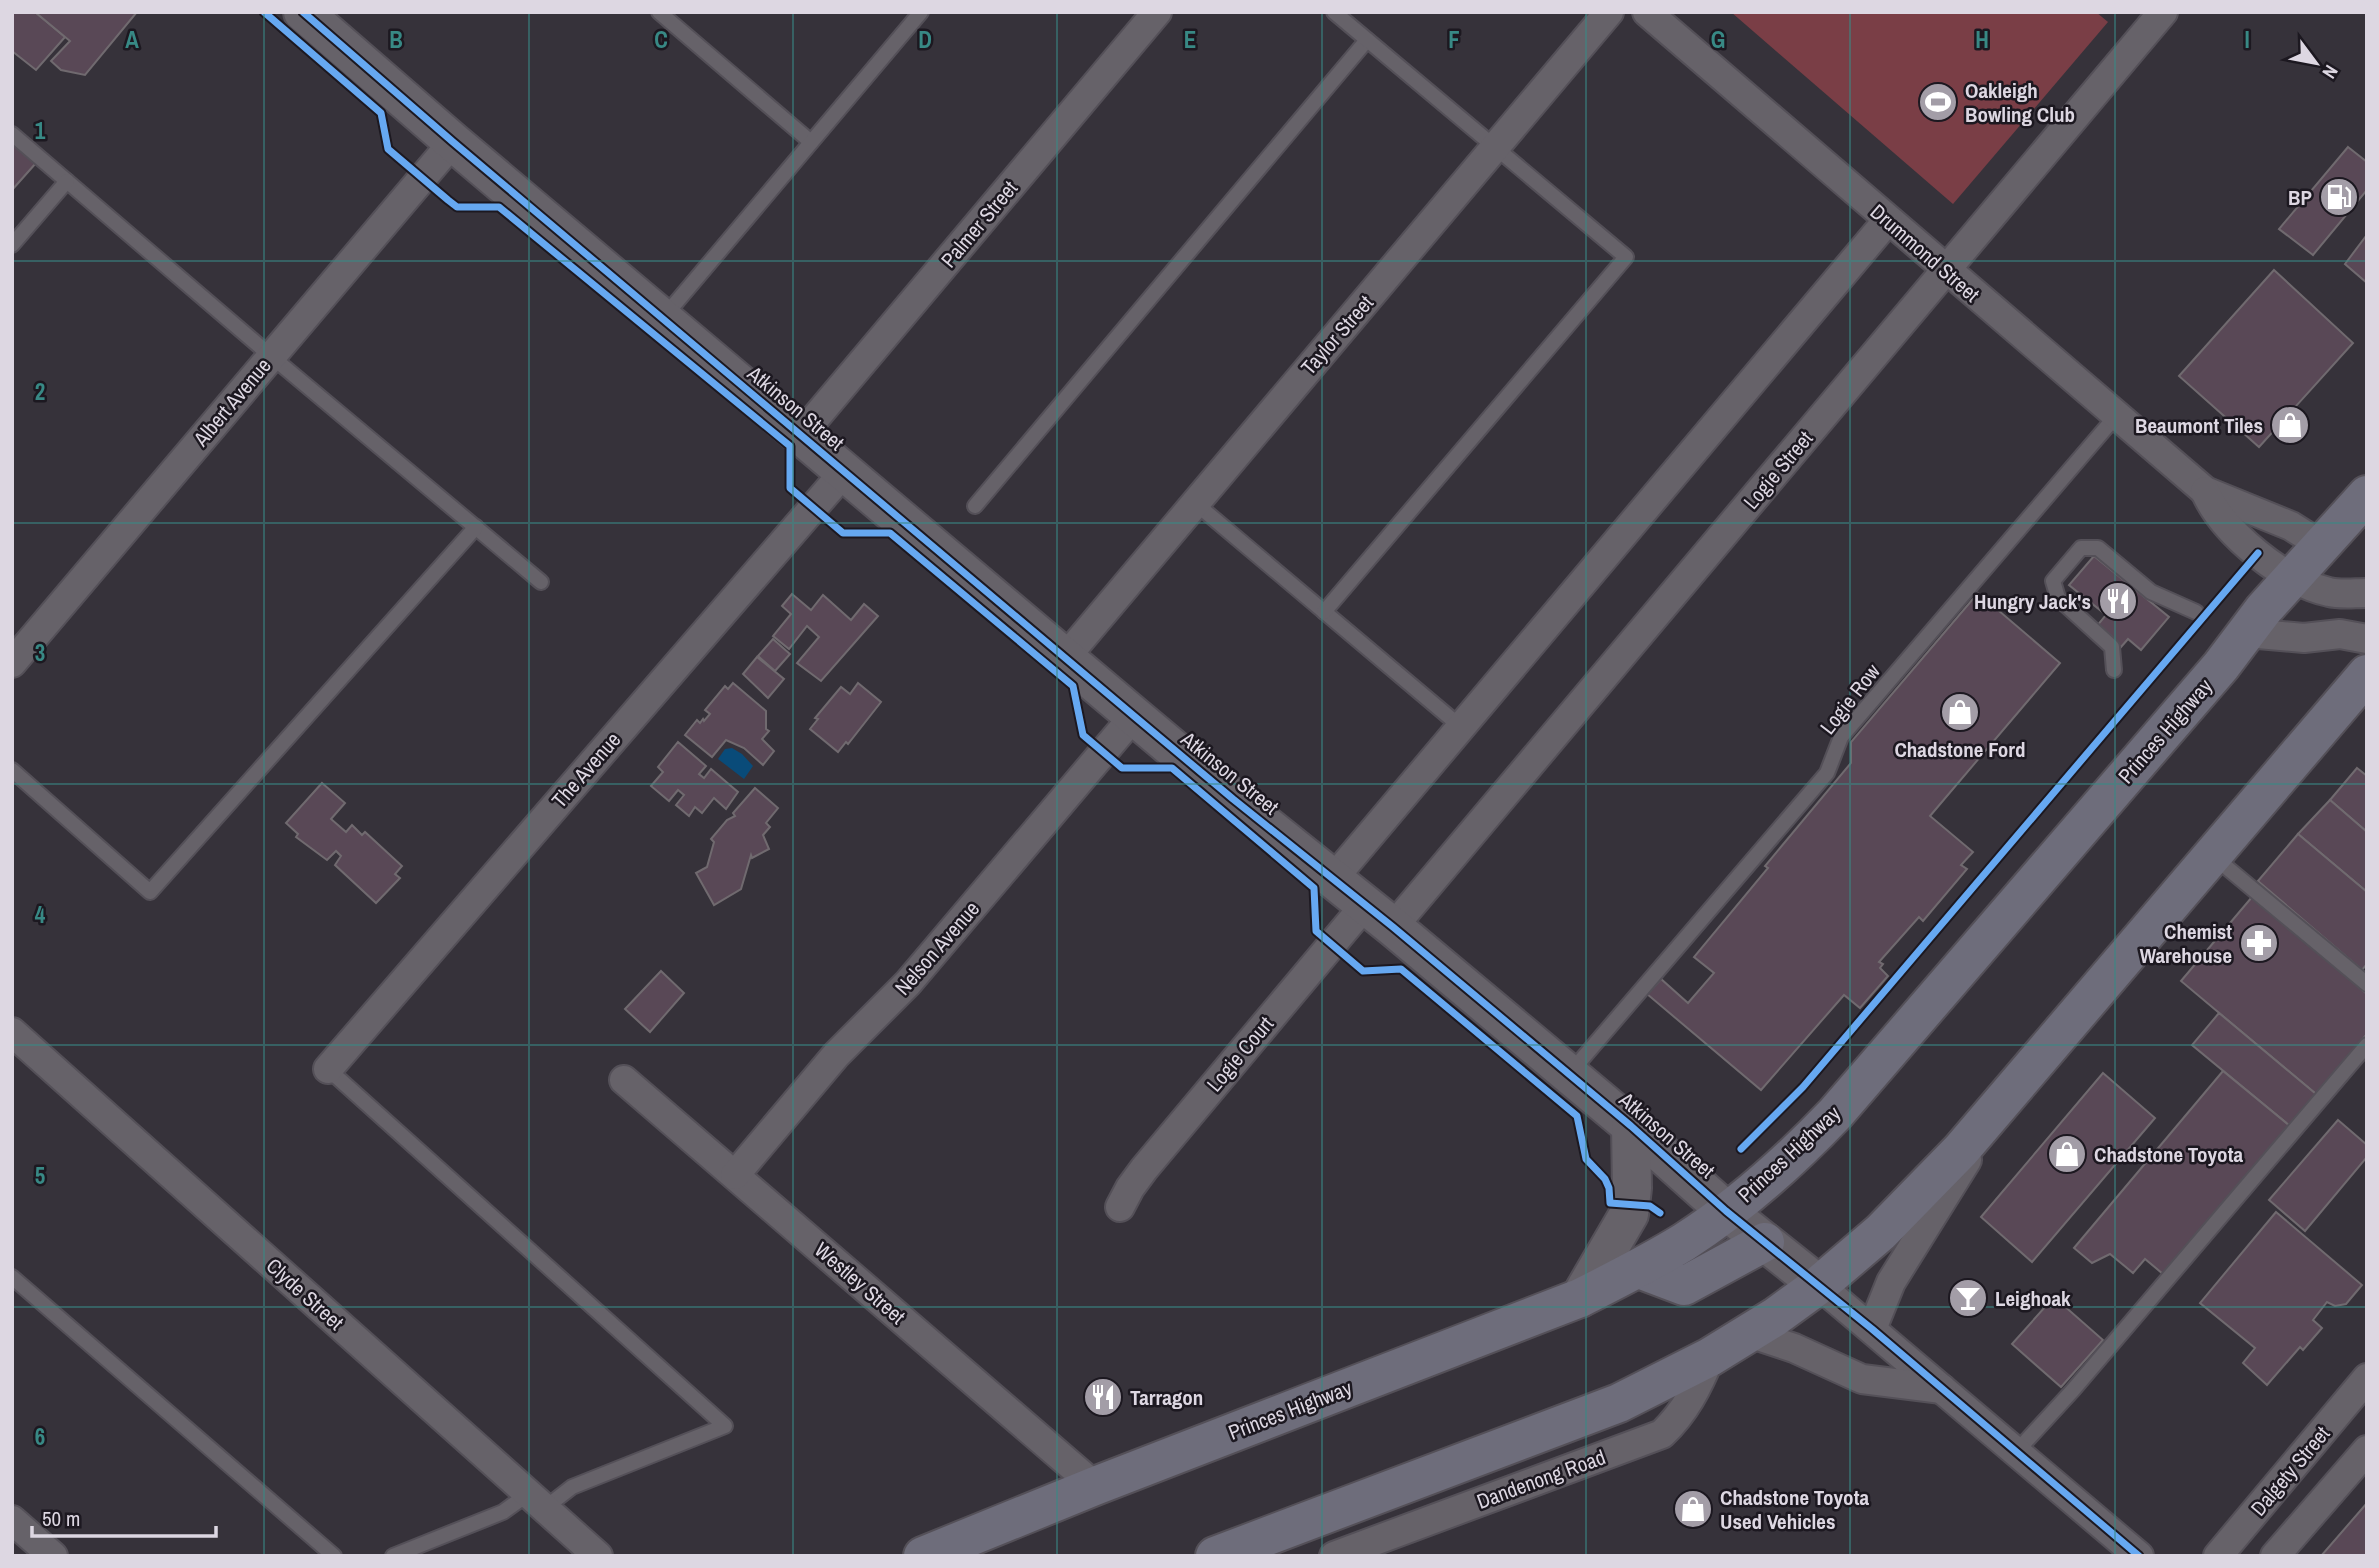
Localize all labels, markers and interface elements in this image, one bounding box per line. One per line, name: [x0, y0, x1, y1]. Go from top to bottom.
text: A: [125, 24, 139, 55]
text: B: [389, 24, 403, 55]
text: C: [654, 24, 668, 55]
text: D: [918, 24, 932, 55]
text: E: [1184, 24, 1196, 55]
text: F: [1448, 24, 1460, 55]
text: G: [1711, 24, 1725, 55]
text: H: [1975, 24, 1989, 55]
text: I: [2244, 24, 2250, 55]
north arrow: [2281, 28, 2351, 98]
text: N: [2316, 60, 2344, 84]
place label: Oakleigh Bowling Club: [1965, 76, 2075, 129]
sports icon: Oakleigh Bowling Club: [1917, 81, 1959, 123]
text: 1: [35, 115, 46, 146]
street label: Palmer Street: [934, 174, 1024, 274]
fuel station icon: BP: [2318, 176, 2360, 218]
place label: BP: [2288, 183, 2312, 212]
street label: Drummond Street: [1864, 197, 1986, 309]
street label: Taylor Street: [1294, 289, 1380, 381]
street label: Albert Avenue: [186, 352, 277, 453]
street label: Atkinson Street: [741, 358, 851, 457]
text: 2: [35, 376, 45, 407]
shop icon: Beaumont Tiles: [2269, 404, 2311, 446]
place label: Beaumont Tiles: [2135, 411, 2263, 440]
street label: Logie Street: [1737, 425, 1819, 515]
restaurant icon: Hungry Jack's: [2097, 580, 2139, 622]
place label: Hungry Jack's: [1974, 587, 2091, 616]
text: 3: [35, 637, 45, 668]
street label: Logie Row: [1813, 657, 1887, 740]
street label: Princes Highway: [2111, 672, 2219, 790]
shop icon: Chadstone Ford: [1939, 691, 1981, 733]
street label: Atkinson Street: [1174, 724, 1285, 821]
street label: The Avenue: [545, 726, 627, 814]
place label: Chadstone Ford: [1894, 735, 2026, 764]
street label: Nelson Avenue: [888, 895, 986, 1001]
text: 4: [35, 899, 46, 930]
place label: Chemist Warehouse: [2140, 917, 2232, 970]
pharmacy icon: Chemist Warehouse: [2238, 922, 2280, 964]
street label: Logie Court: [1200, 1010, 1280, 1098]
street label: Atkinson Street: [1612, 1085, 1721, 1185]
street label: Princes Highway: [1732, 1099, 1847, 1209]
shop icon: Chadstone Toyota: [2046, 1133, 2088, 1175]
place label: Chadstone Toyota: [2094, 1140, 2243, 1169]
text: 5: [35, 1160, 45, 1191]
street label: Westley Street: [808, 1235, 912, 1331]
street label: Clyde Street: [260, 1252, 350, 1337]
bar icon: Leighoak: [1947, 1277, 1989, 1319]
place label: Leighoak: [1995, 1284, 2071, 1313]
street label: Princes Highway: [1224, 1373, 1356, 1447]
restaurant icon: Tarragon: [1082, 1376, 1124, 1418]
place label: Tarragon: [1130, 1383, 1203, 1412]
street label: Dalgety Street: [2244, 1420, 2336, 1522]
text: 6: [35, 1421, 45, 1452]
street label: Dandenong Road: [1473, 1442, 1609, 1516]
place label: Chadstone Toyota Used Vehicles: [1720, 1483, 1869, 1536]
shop icon: Chadstone Toyota Used Vehicles: [1672, 1488, 1714, 1530]
scale bar: [32, 1494, 215, 1538]
text: 50 m: [42, 1504, 80, 1533]

